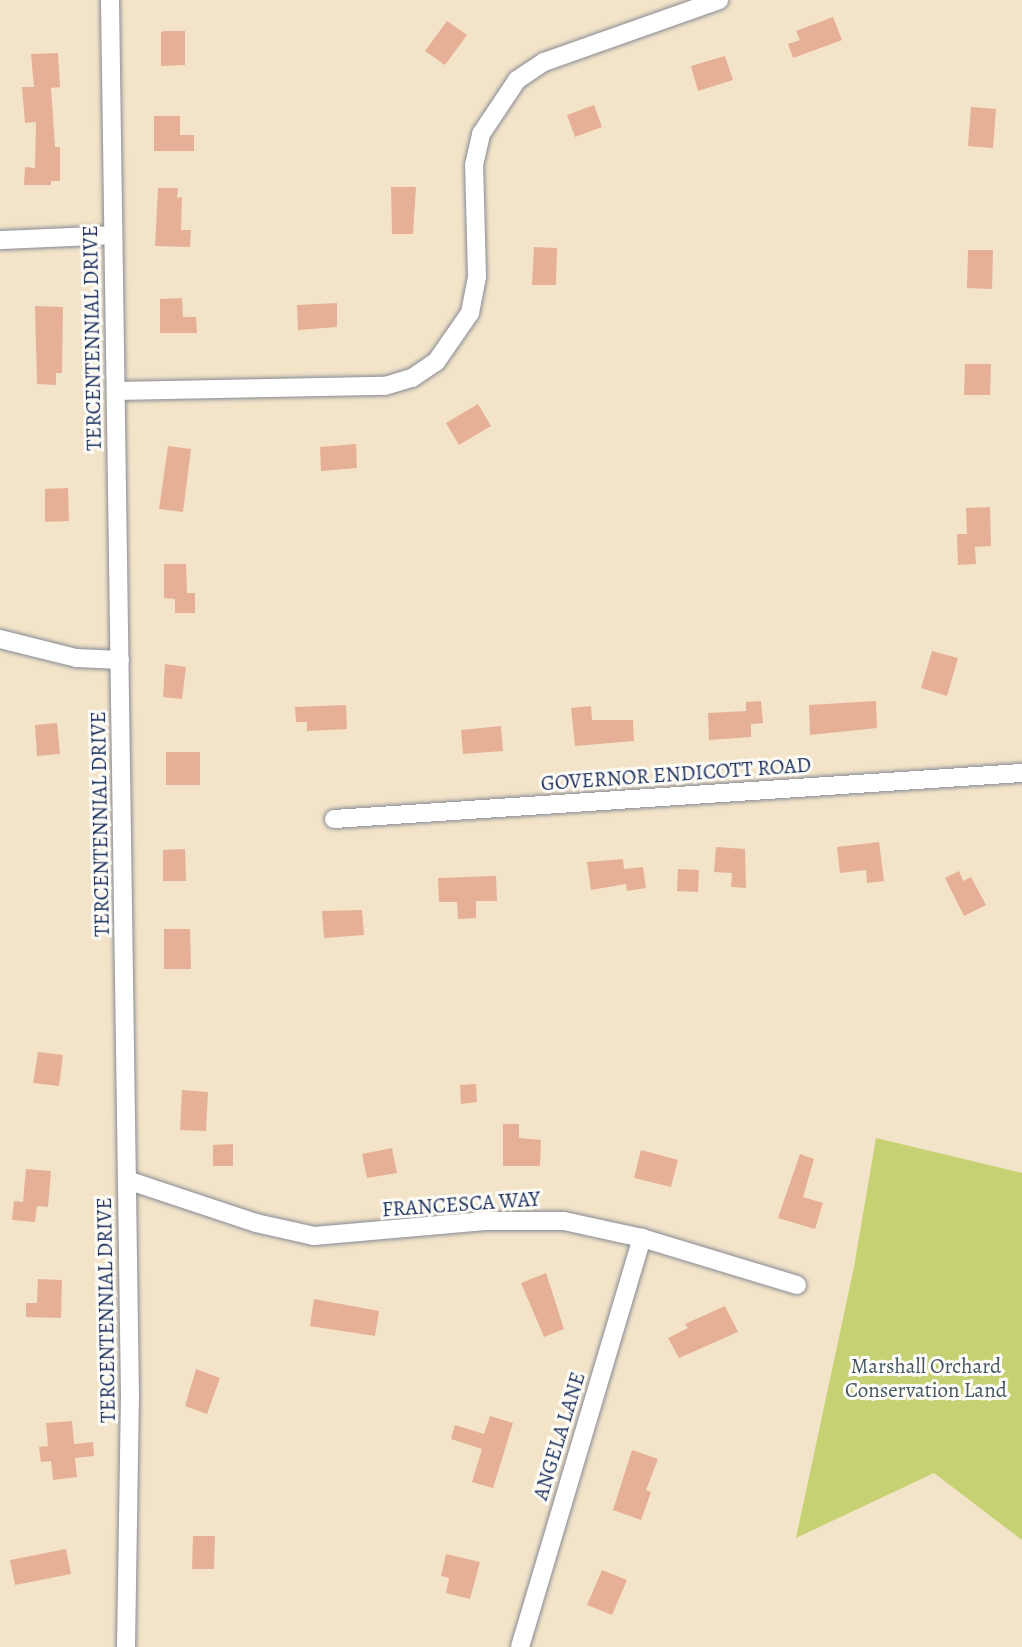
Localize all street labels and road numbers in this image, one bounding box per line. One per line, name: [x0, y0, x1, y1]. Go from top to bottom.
street label: TERCENTENNIAL DRIVE: [77, 225, 107, 451]
street label: TERCENTENNIAL DRIVE: [85, 711, 115, 937]
street label: GOVERNOR ENDICOTT ROAD: [540, 752, 812, 796]
street label: FRANCESCA WAY: [381, 1186, 541, 1222]
street label: TERCENTENNIAL DRIVE: [91, 1197, 121, 1423]
street label: ANGELA LANE: [528, 1369, 590, 1503]

